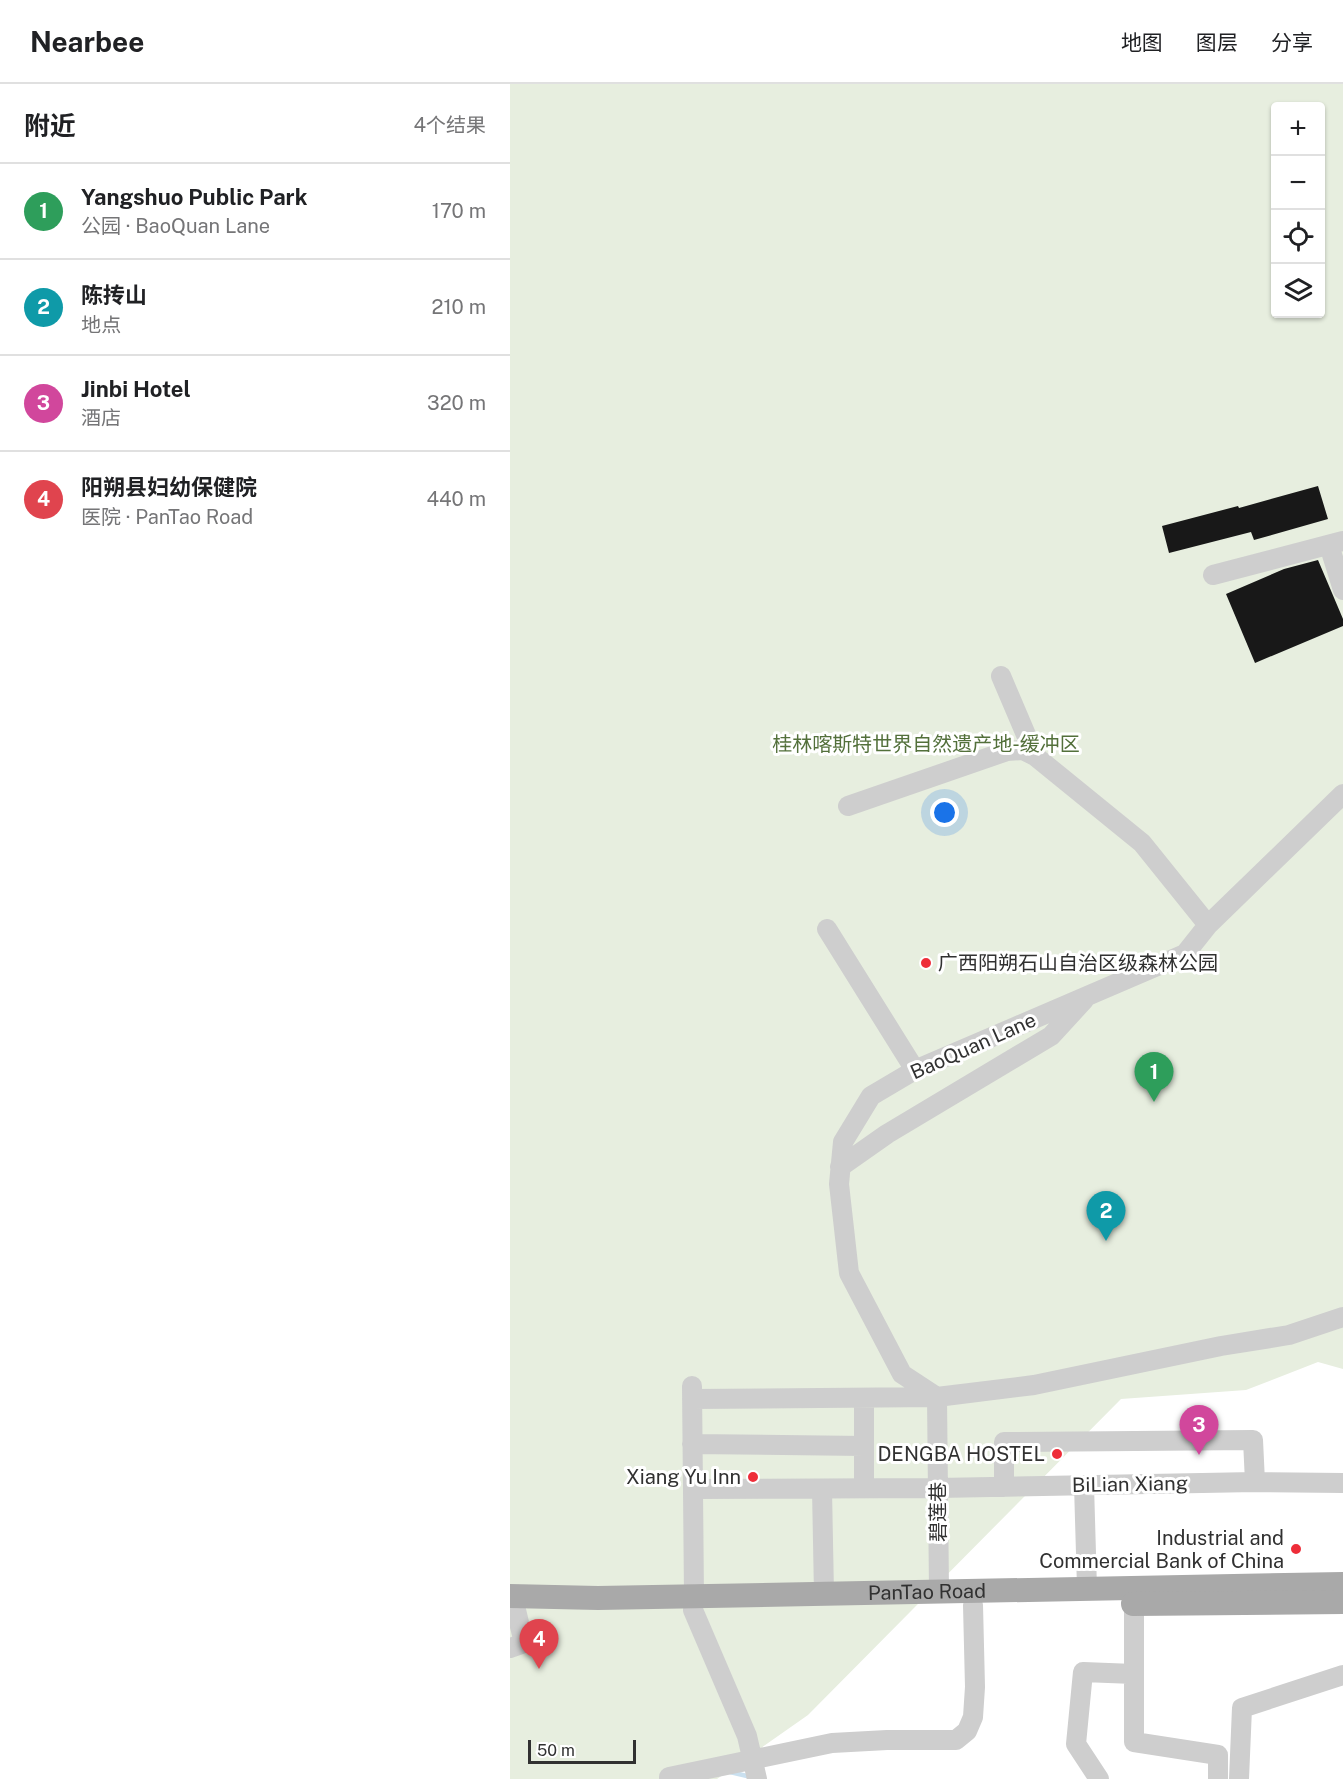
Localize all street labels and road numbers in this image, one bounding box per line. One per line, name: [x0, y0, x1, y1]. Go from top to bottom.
street label: BaoQuan Lane: [906, 1008, 1040, 1084]
street label: BiLian Xiang: [1072, 1471, 1188, 1497]
street label: 碧莲巷: [926, 1482, 950, 1542]
street label: PanTao Road: [868, 1579, 986, 1605]

